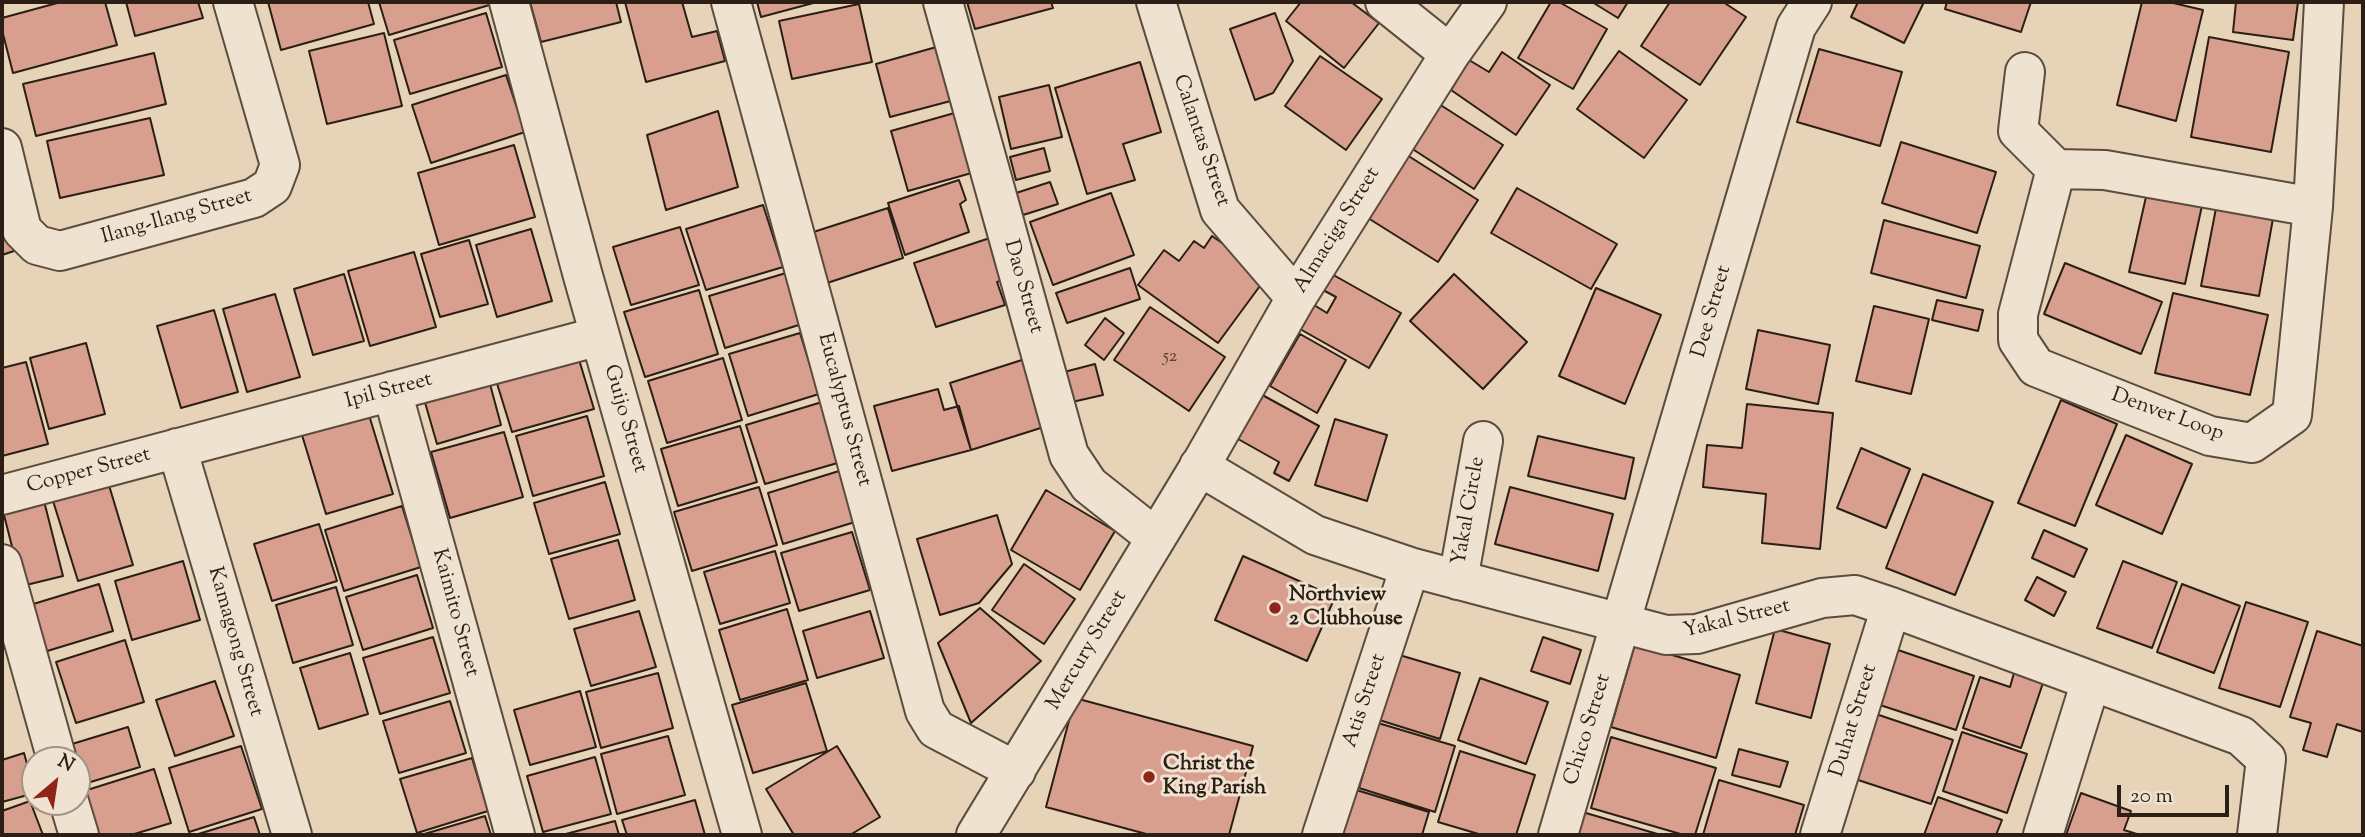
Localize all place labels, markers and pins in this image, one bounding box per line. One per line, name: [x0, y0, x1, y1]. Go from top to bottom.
place label: Northview 2 Clubhouse: [1289, 583, 1403, 633]
marker: Northview 2 Clubhouse: [1267, 600, 1283, 616]
place label: Christ the King Parish: [1163, 752, 1266, 802]
marker: Christ the King Parish: [1141, 769, 1157, 785]

